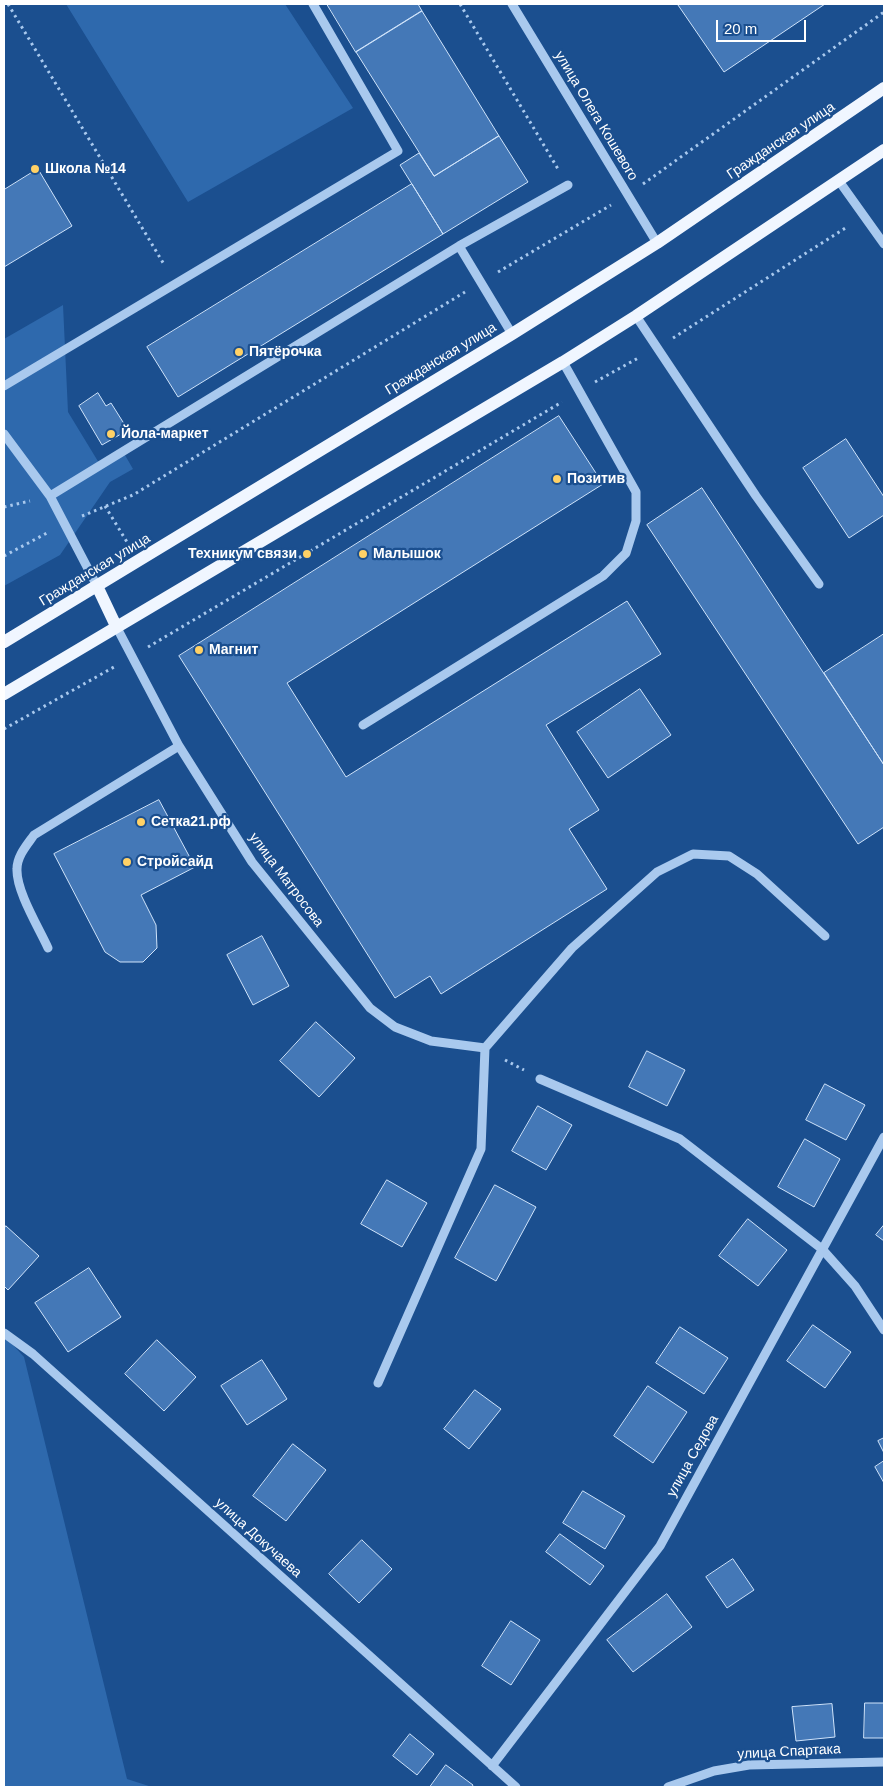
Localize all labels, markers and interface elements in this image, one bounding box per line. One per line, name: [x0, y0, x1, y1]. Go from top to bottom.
scale bar: [718, 10, 808, 42]
text: 20 m: [724, 20, 757, 37]
street label: улица Олега Кошевого: [551, 48, 641, 184]
street label: Гражданская улица: [724, 99, 838, 183]
place label: Школа №14: [45, 161, 126, 177]
marker: Школа №14: [29, 163, 41, 175]
street label: Гражданская улица: [382, 319, 500, 399]
place label: Пятёрочка: [249, 344, 322, 360]
marker: Пятёрочка: [233, 346, 245, 358]
place label: Йола-маркет: [121, 426, 209, 442]
marker: Йола-маркет: [105, 428, 117, 440]
place label: Позитив: [567, 471, 625, 487]
marker: Позитив: [551, 473, 563, 485]
street label: Гражданская улица: [36, 530, 154, 610]
place label: Техникум связи: [188, 546, 297, 562]
place label: Малышок: [373, 546, 441, 562]
marker: Техникум связи: [301, 548, 313, 560]
marker: Малышок: [357, 548, 369, 560]
place label: Магнит: [209, 642, 258, 658]
marker: Магнит: [193, 644, 205, 656]
place label: Сетка21.рф: [151, 814, 231, 830]
marker: Сетка21.рф: [135, 816, 147, 828]
street label: улица Матросова: [245, 830, 327, 930]
place label: Стройсайд: [137, 854, 213, 870]
marker: Стройсайд: [121, 856, 133, 868]
street label: улица Седова: [664, 1412, 722, 1500]
street label: улица Докучаева: [211, 1495, 305, 1581]
street label: улица Спартака: [737, 1741, 841, 1763]

